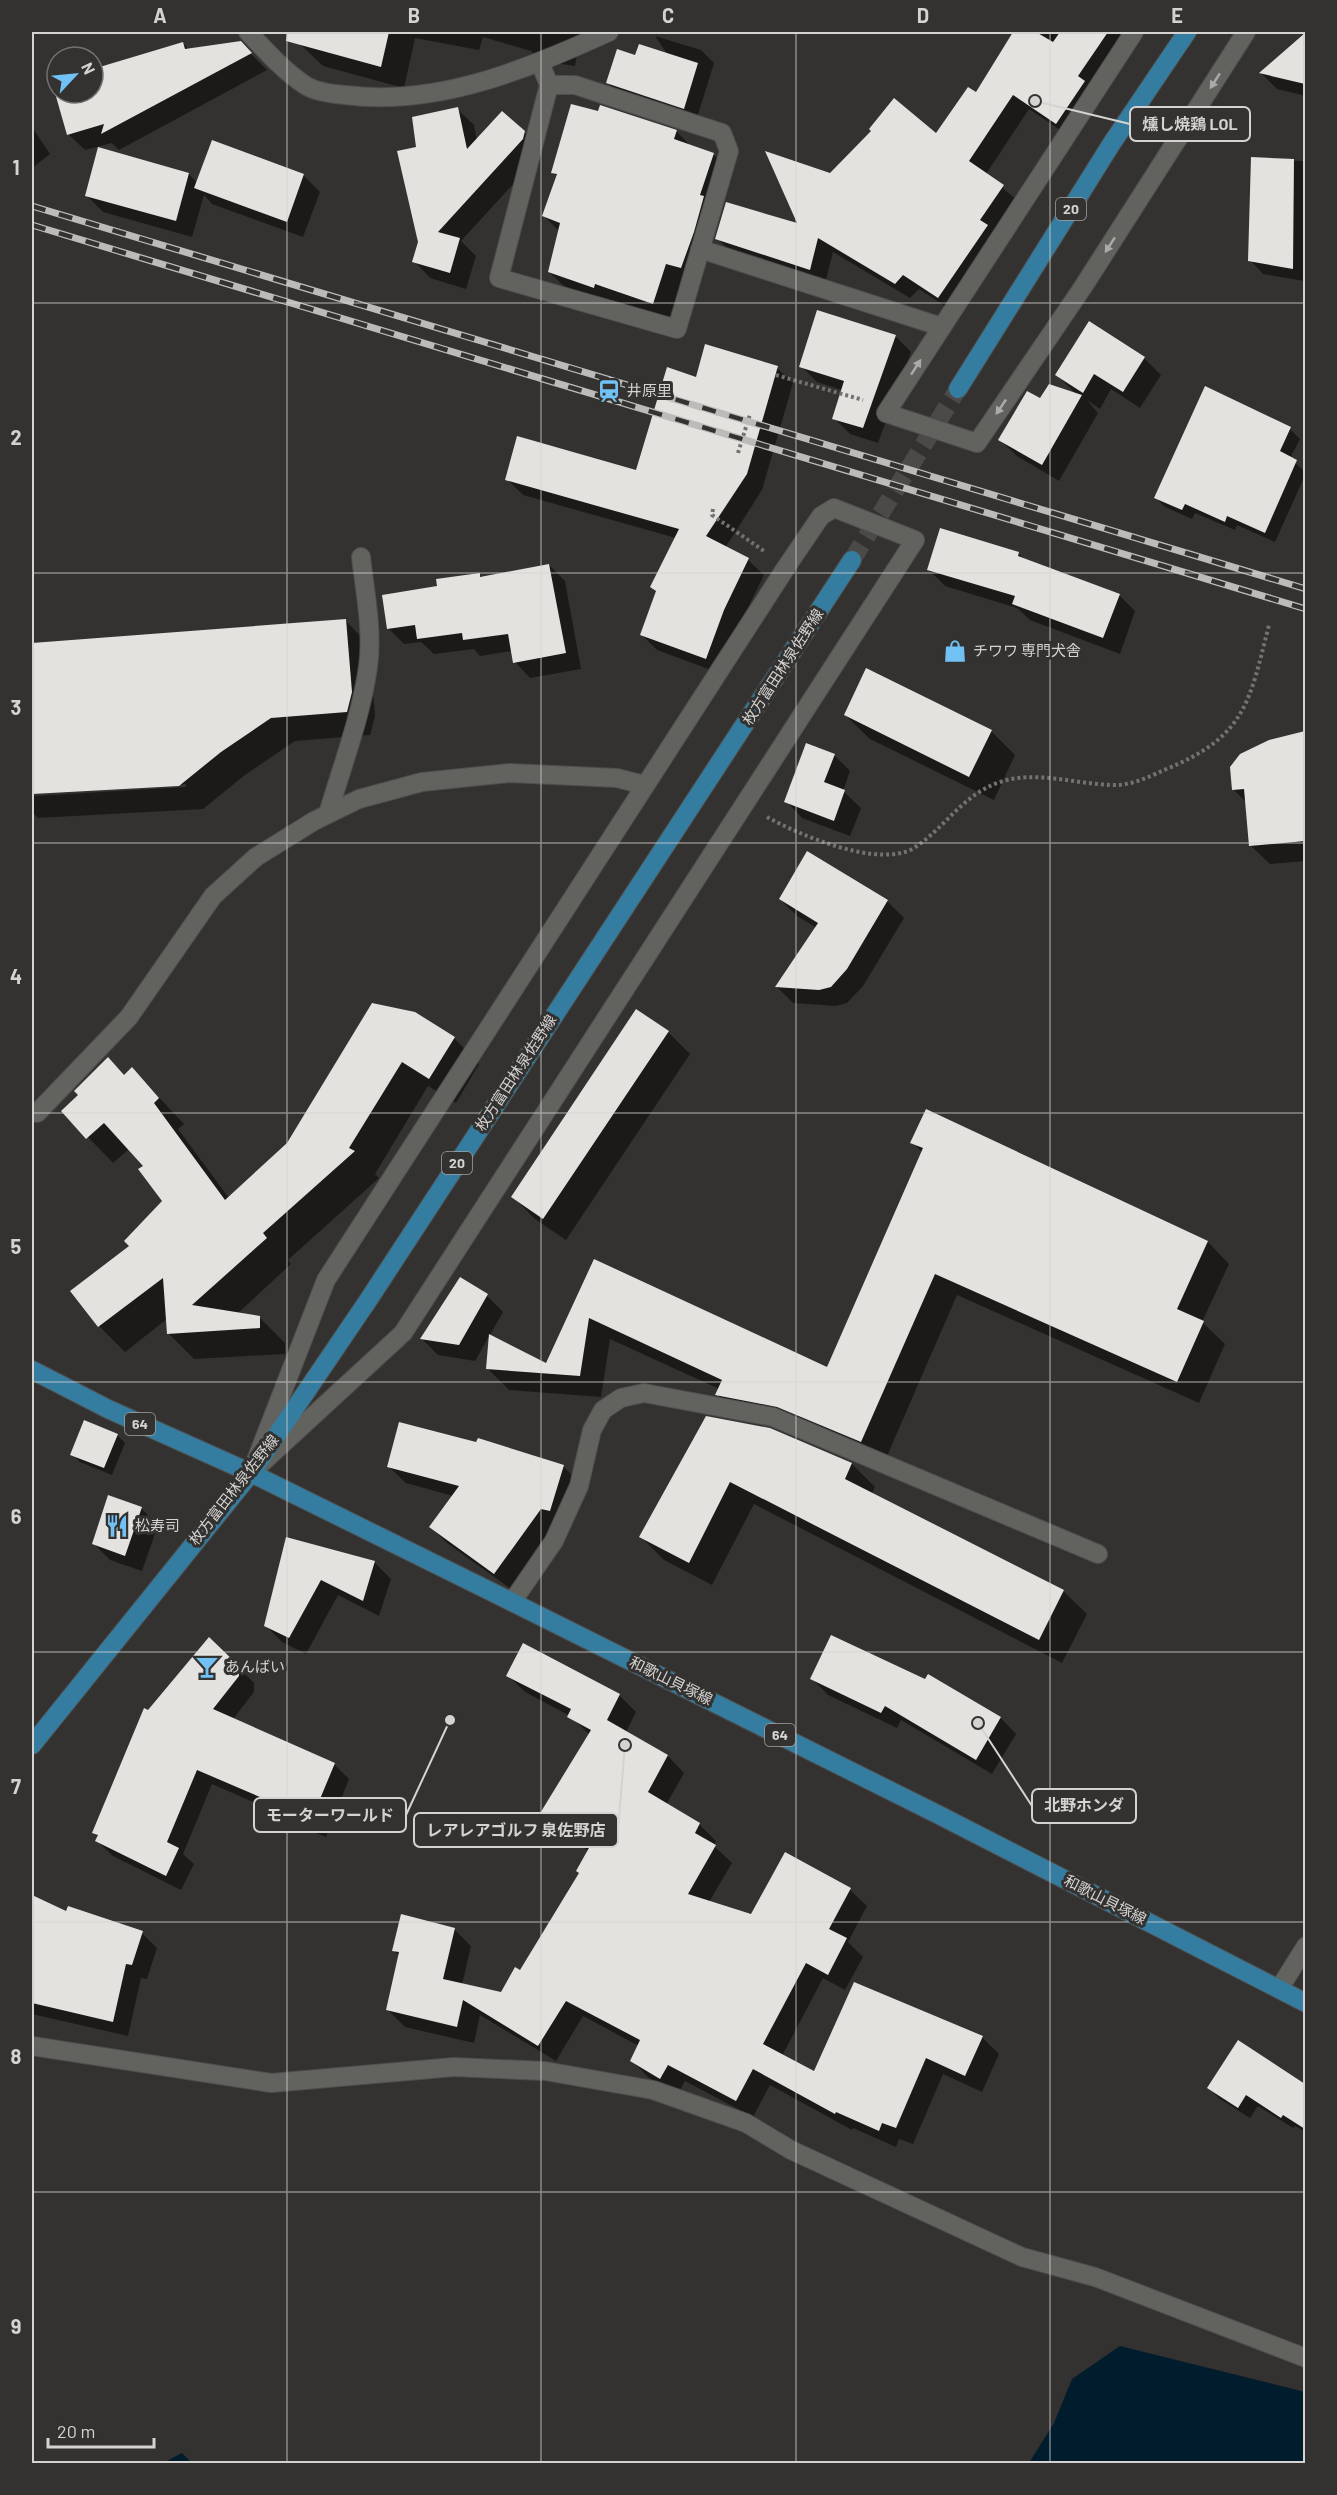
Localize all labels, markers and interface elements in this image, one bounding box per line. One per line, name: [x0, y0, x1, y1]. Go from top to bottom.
text: A: [153, 3, 167, 27]
text: B: [408, 3, 420, 27]
text: C: [662, 3, 674, 27]
text: D: [917, 3, 929, 27]
text: E: [1171, 3, 1183, 27]
north arrow: [45, 45, 105, 105]
text: N: [78, 59, 100, 77]
one-way arrow: [1209, 73, 1220, 89]
callout: 燻し焼鶏 LOL: [1130, 107, 1250, 141]
text: 燻し焼鶏 LOL: [1142, 114, 1238, 133]
text: 1: [12, 155, 20, 179]
road number: 20: [1056, 198, 1086, 220]
one-way arrow: [1104, 237, 1115, 253]
one-way arrow: [910, 359, 922, 375]
station icon: 井原里: [596, 378, 622, 404]
place label: 井原里: [627, 381, 672, 399]
one-way arrow: [996, 399, 1007, 415]
text: 2: [10, 425, 22, 449]
street label: 枚方富田林泉佐野線: [738, 605, 826, 728]
shop icon: チワワ 専門犬舎: [942, 638, 968, 664]
place label: チワワ 専門犬舎: [973, 641, 1081, 659]
text: 3: [11, 695, 21, 719]
text: 4: [10, 964, 22, 988]
street label: 枚方富田林泉佐野線: [471, 1011, 559, 1134]
road number: 20: [442, 1152, 472, 1174]
text: 5: [11, 1234, 22, 1258]
road number: 64: [125, 1413, 155, 1435]
street label: 枚方富田林泉佐野線: [185, 1431, 282, 1548]
text: 6: [11, 1504, 22, 1528]
restaurant icon: 松寿司: [104, 1513, 130, 1539]
place label: 松寿司: [135, 1516, 180, 1534]
street label: 和歌山貝塚線: [627, 1652, 716, 1708]
bar icon: あんばい: [194, 1654, 220, 1680]
place label: あんばい: [225, 1657, 285, 1675]
road number: 64: [765, 1724, 795, 1746]
text: 7: [11, 1774, 21, 1798]
callout: 北野ホンダ: [1032, 1789, 1136, 1823]
text: 北野ホンダ: [1044, 1795, 1124, 1814]
callout: モーターワールド: [254, 1798, 406, 1832]
text: モーターワールド: [266, 1805, 394, 1824]
callout: レアレアゴルフ 泉佐野店: [414, 1813, 618, 1847]
text: レアレアゴルフ 泉佐野店: [426, 1820, 606, 1839]
street label: 和歌山貝塚線: [1061, 1871, 1150, 1928]
text: 8: [11, 2044, 22, 2068]
text: 9: [11, 2314, 21, 2338]
scale bar: [48, 2411, 154, 2449]
text: 20 m: [57, 2420, 95, 2442]

